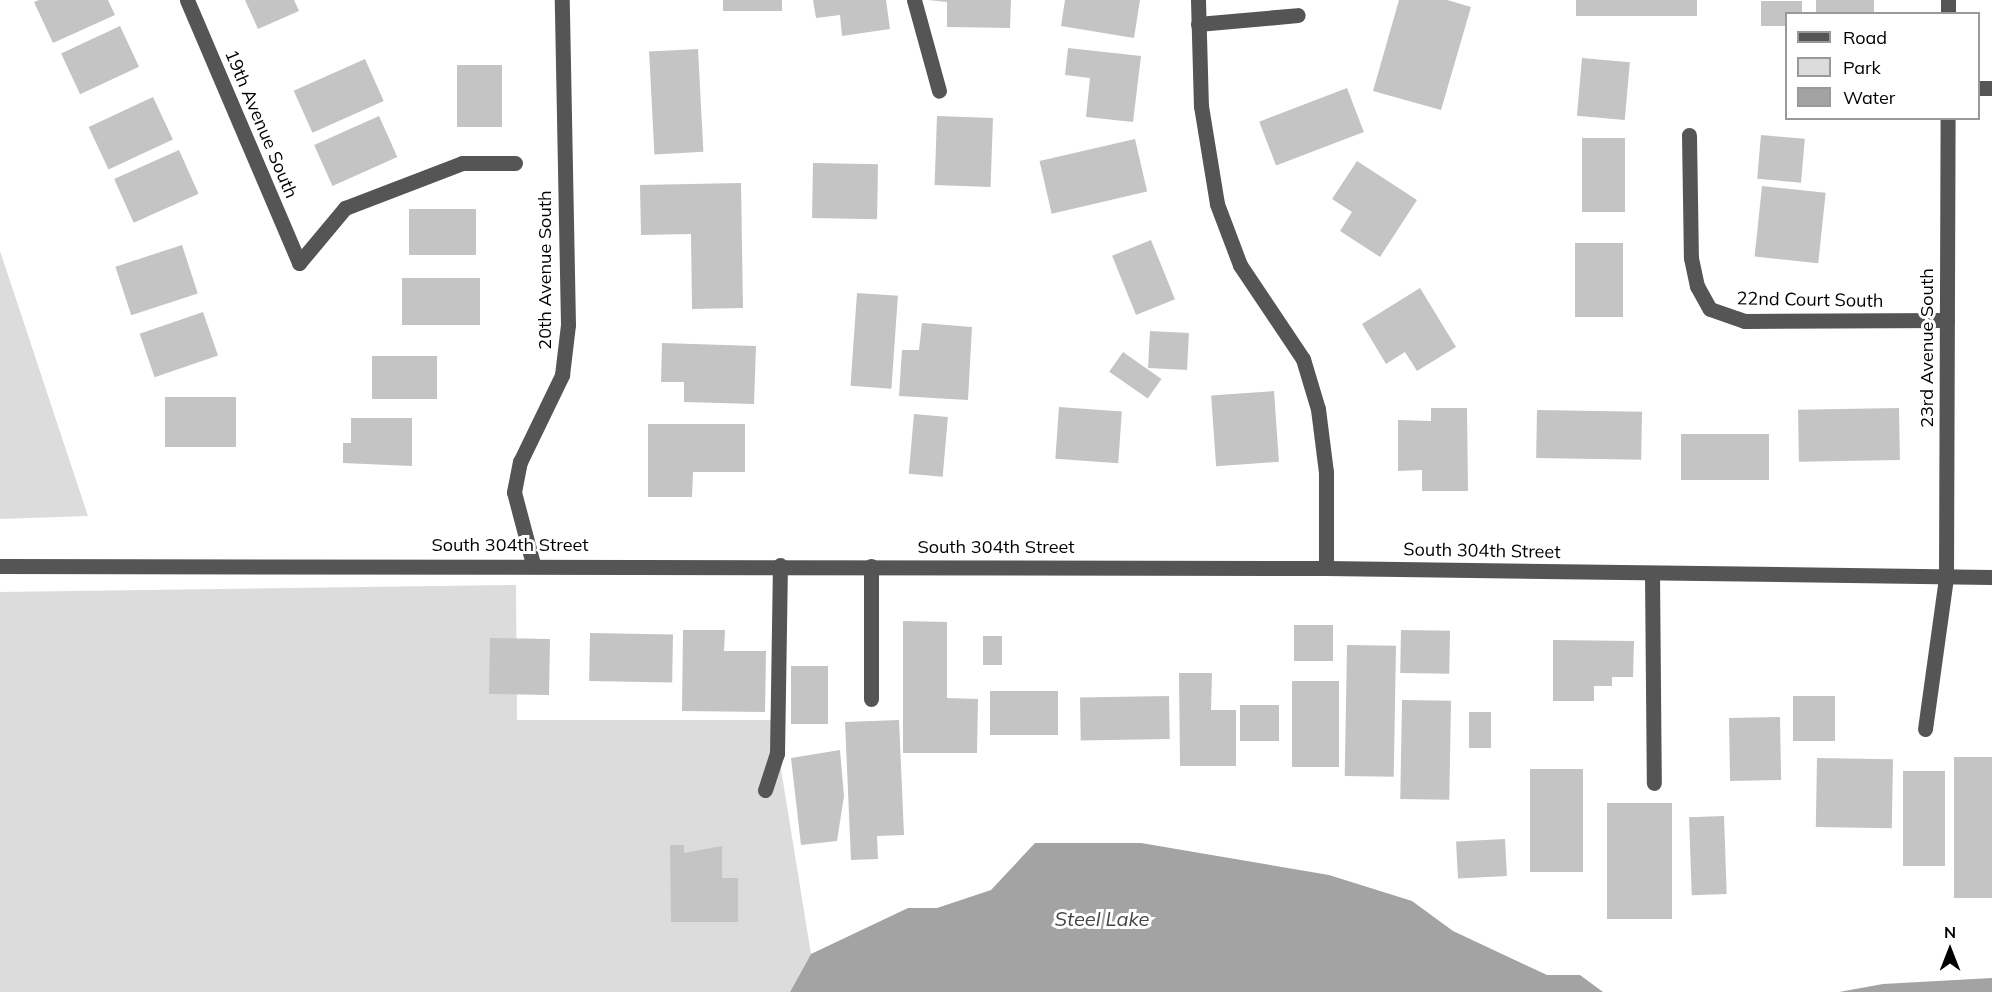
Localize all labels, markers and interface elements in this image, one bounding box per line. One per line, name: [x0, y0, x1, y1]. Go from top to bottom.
legend: [1785, 12, 1980, 120]
text: Road: [1843, 26, 1887, 49]
street label: 19th Avenue South: [220, 46, 302, 202]
text: Park: [1843, 56, 1881, 79]
text: Water: [1843, 86, 1895, 109]
street label: 20th Avenue South: [534, 190, 556, 350]
street label: 23rd Avenue South: [1916, 268, 1938, 428]
street label: 22nd Court South: [1736, 288, 1884, 312]
street label: South 304th Street: [431, 534, 589, 556]
street label: South 304th Street: [917, 536, 1075, 558]
street label: South 304th Street: [1403, 539, 1561, 563]
water label: Steel Lake: [1055, 906, 1149, 930]
north arrow: [1920, 920, 1980, 980]
text: N: [1944, 922, 1956, 942]

